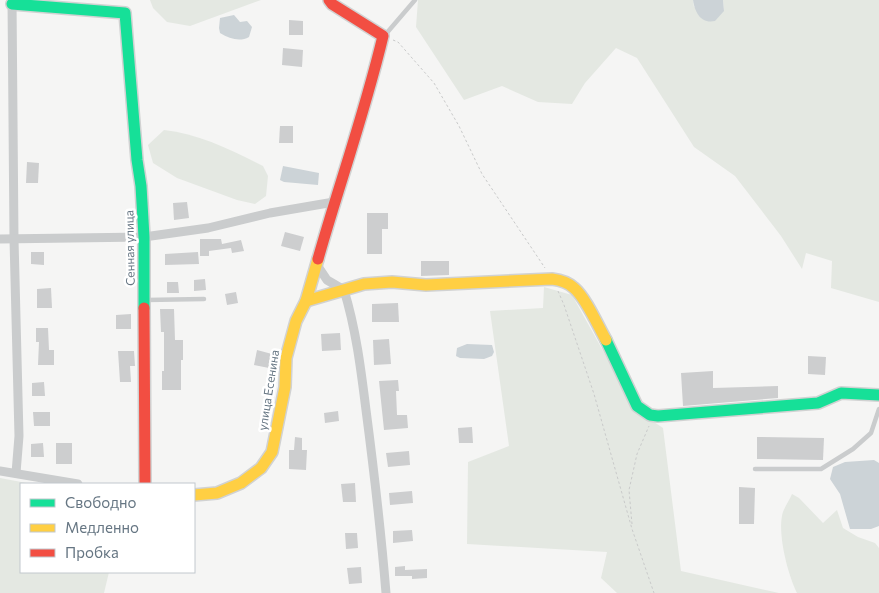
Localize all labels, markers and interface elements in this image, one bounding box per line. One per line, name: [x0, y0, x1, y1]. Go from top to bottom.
street label: Сенная улица: [121, 210, 137, 286]
street label: улица Есенина: [255, 349, 281, 431]
legend: [20, 483, 195, 573]
text: Свободно: [65, 493, 136, 511]
text: Медленно: [65, 518, 139, 536]
text: Пробка: [65, 543, 119, 561]

